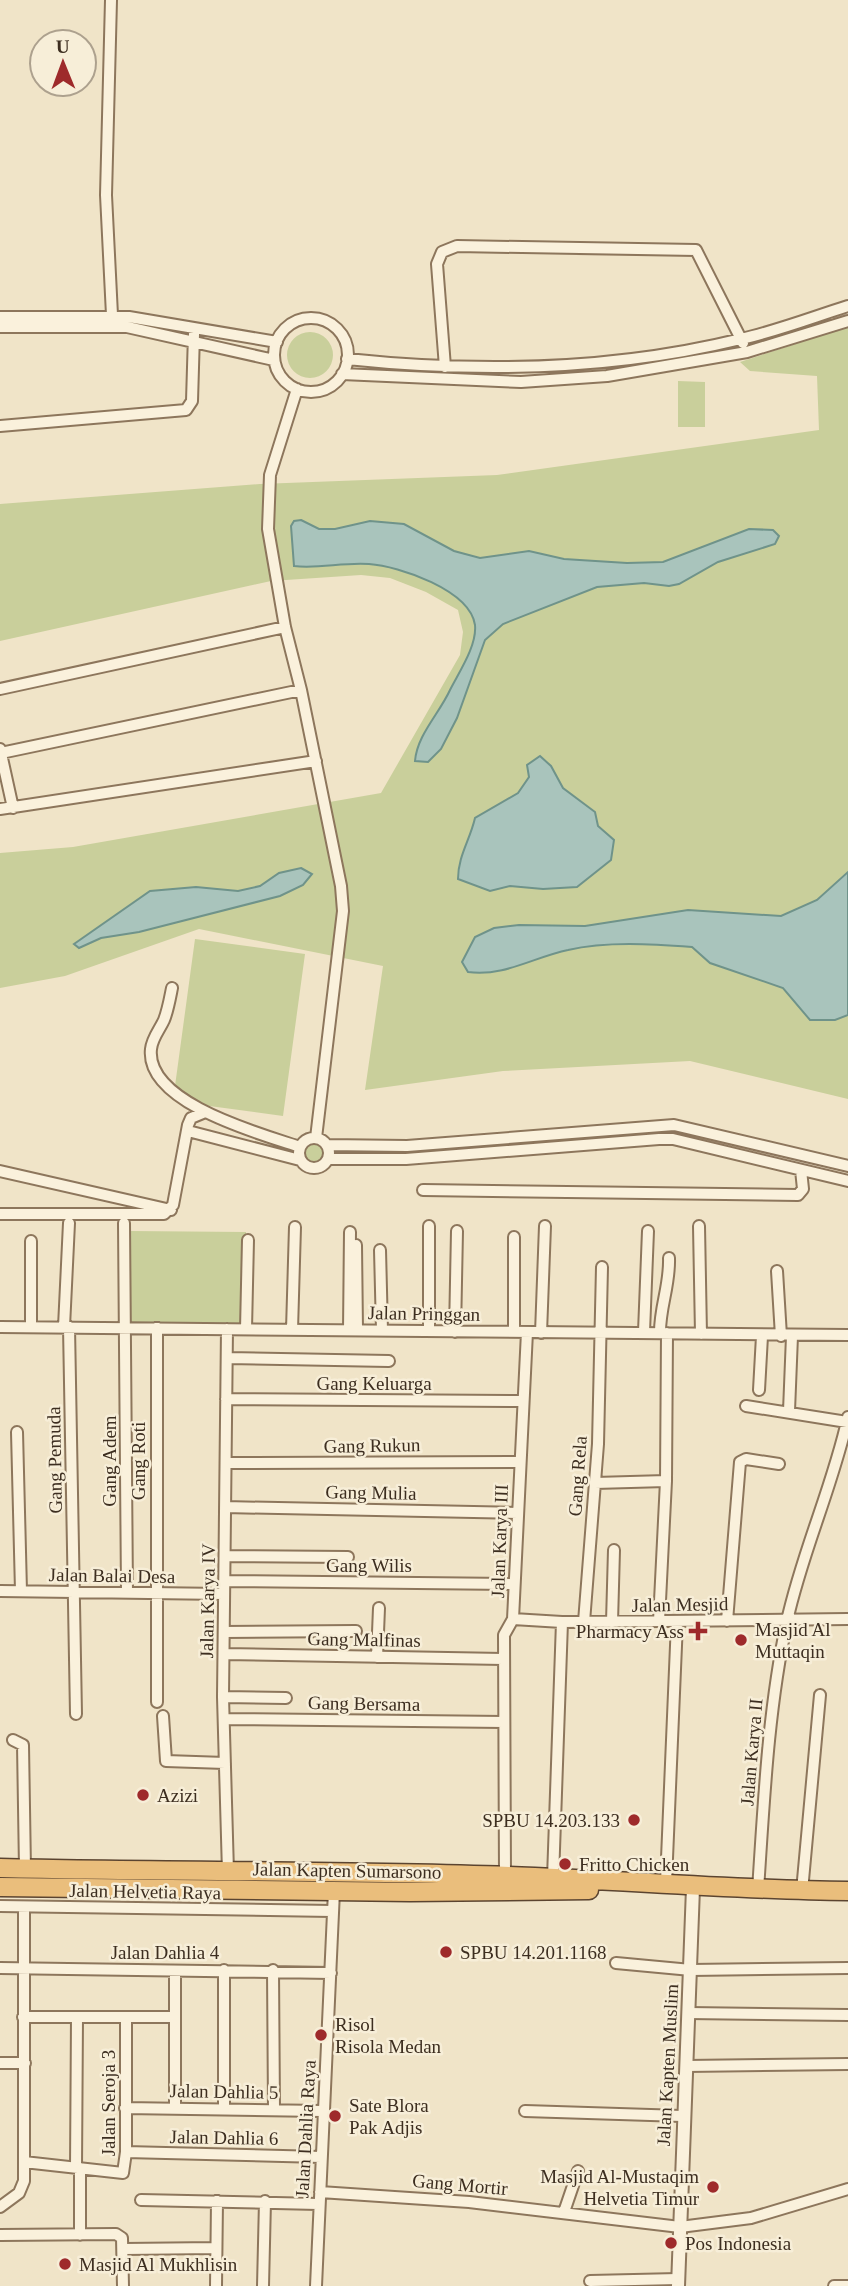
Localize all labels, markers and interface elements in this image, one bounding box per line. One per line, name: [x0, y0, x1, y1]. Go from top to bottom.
north arrow: [28, 28, 98, 98]
text: U: [56, 36, 70, 57]
street label: Jalan Pringgan: [368, 1302, 481, 1325]
street label: Gang Keluarga: [316, 1373, 432, 1394]
street label: Gang Pemuda: [43, 1406, 66, 1514]
street label: Gang Adem: [99, 1415, 120, 1507]
street label: Gang Roti: [128, 1422, 149, 1500]
street label: Gang Rukun: [324, 1434, 421, 1457]
street label: Gang Rela: [564, 1434, 591, 1517]
street label: Gang Mulia: [325, 1481, 417, 1504]
street label: Jalan Karya III: [487, 1484, 512, 1598]
street label: Jalan Karya IV: [196, 1543, 219, 1659]
street label: Gang Wilis: [326, 1555, 412, 1576]
street label: Jalan Balai Desa: [49, 1564, 176, 1587]
street label: Jalan Mesjid: [632, 1593, 729, 1616]
place label: Masjid Al Muttaqin: [755, 1619, 830, 1662]
place label: Pharmacy Ass: [576, 1621, 684, 1642]
marker: Pharmacy Ass: [690, 1623, 706, 1639]
street label: Gang Malfinas: [307, 1628, 421, 1651]
marker: Masjid Al Muttaqin: [733, 1632, 749, 1648]
street label: Gang Bersama: [308, 1692, 421, 1715]
street label: Jalan Karya II: [736, 1698, 767, 1807]
place label: Azizi: [157, 1785, 198, 1806]
marker: Azizi: [135, 1787, 151, 1803]
place label: SPBU 14.203.133: [482, 1810, 620, 1831]
marker: SPBU 14.203.133: [626, 1812, 642, 1828]
place label: Fritto Chicken: [579, 1854, 690, 1875]
marker: Fritto Chicken: [557, 1856, 573, 1872]
street label: Jalan Kapten Sumarsono: [252, 1858, 442, 1883]
street label: Jalan Helvetia Raya: [69, 1880, 222, 1903]
street label: Jalan Dahlia 4: [111, 1942, 220, 1963]
place label: SPBU 14.201.1168: [460, 1942, 607, 1963]
marker: SPBU 14.201.1168: [438, 1944, 454, 1960]
street label: Jalan Kapten Muslim: [653, 1983, 682, 2147]
place label: Risol Risola Medan: [335, 2014, 442, 2057]
marker: Risol Risola Medan: [313, 2027, 329, 2043]
street label: Jalan Seroja 3: [98, 2050, 119, 2156]
street label: Jalan Dahlia Raya: [291, 2059, 320, 2199]
street label: Jalan Dahlia 5: [169, 2080, 279, 2103]
place label: Sate Blora Pak Adjis: [349, 2095, 429, 2138]
marker: Sate Blora Pak Adjis: [327, 2108, 343, 2124]
street label: Jalan Dahlia 6: [169, 2126, 279, 2149]
place label: Masjid Al-Mustaqim Helvetia Timur: [540, 2166, 700, 2209]
street label: Gang Mortir: [411, 2170, 509, 2199]
marker: Masjid Al-Mustaqim Helvetia Timur: [705, 2179, 721, 2195]
place label: Pos Indonesia: [685, 2233, 792, 2254]
marker: Pos Indonesia: [663, 2235, 679, 2251]
place label: Masjid Al Mukhlisin: [79, 2254, 238, 2275]
marker: Masjid Al Mukhlisin: [57, 2256, 73, 2272]

